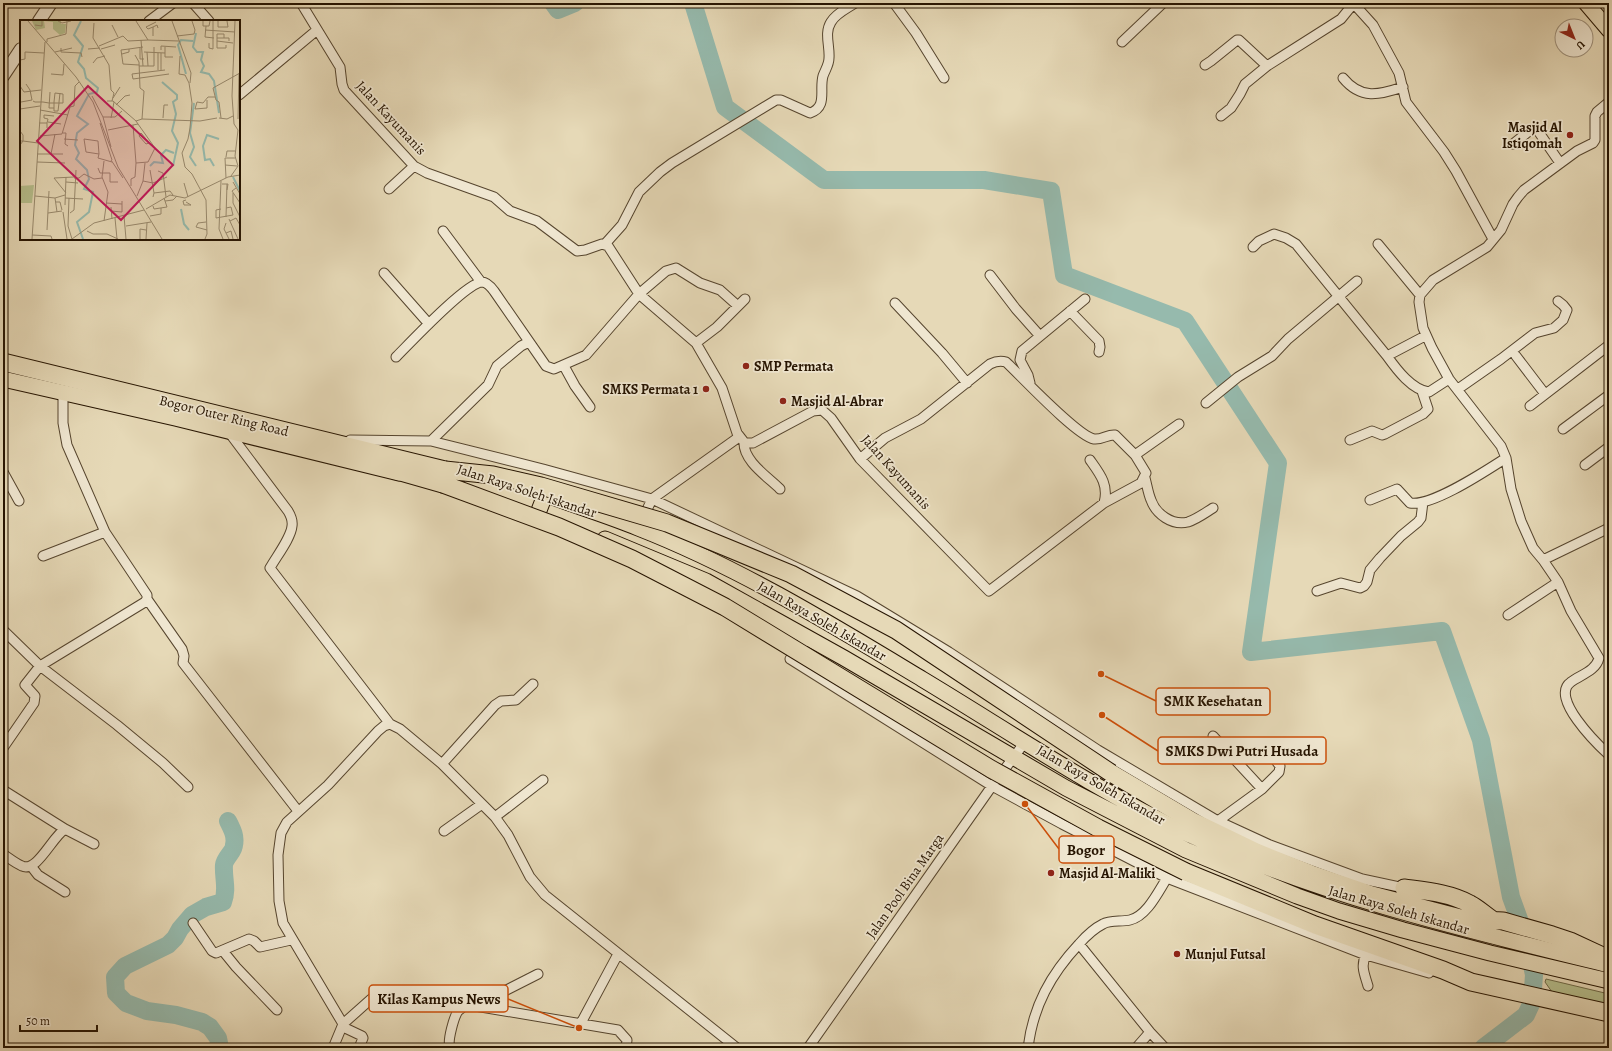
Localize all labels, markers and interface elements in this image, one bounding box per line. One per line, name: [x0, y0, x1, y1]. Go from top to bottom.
north arrow: [1554, 18, 1594, 58]
inset map: [20, 20, 240, 240]
text: U: [1572, 37, 1588, 53]
street label: Jalan Kayumanis: [352, 77, 430, 159]
place label: Masjid Al Istiqomah: [1502, 118, 1562, 153]
marker: Masjid Al Istiqomah: [1565, 130, 1575, 140]
place label: SMP Permata: [754, 357, 834, 376]
marker: SMP Permata: [741, 361, 751, 371]
place label: SMKS Permata 1: [602, 380, 698, 399]
marker: SMKS Permata 1: [701, 384, 711, 394]
street label: Bogor Outer Ring Road: [157, 391, 291, 441]
place label: Masjid Al-Abrar: [791, 392, 884, 411]
marker: Masjid Al-Abrar: [778, 396, 788, 406]
street label: Jalan Kayumanis: [857, 430, 935, 514]
street label: Jalan Raya Soleh Iskandar: [455, 459, 600, 523]
street label: Jalan Raya Soleh Iskandar: [754, 576, 890, 666]
callout: SMK Kesehatan: [1156, 688, 1270, 715]
text: SMK Kesehatan: [1164, 691, 1263, 711]
callout: SMKS Dwi Putri Husada: [1158, 737, 1326, 764]
street label: Jalan Raya Soleh Iskandar: [1033, 740, 1169, 830]
text: SMKS Dwi Putri Husada: [1166, 741, 1319, 761]
street label: Jalan Pool Bina Marga: [862, 829, 949, 942]
callout: Bogor: [1059, 836, 1114, 863]
text: Bogor: [1067, 840, 1105, 860]
place label: Masjid Al-Maliki: [1059, 864, 1155, 883]
marker: Masjid Al-Maliki: [1046, 868, 1056, 878]
street label: Jalan Raya Soleh Iskandar: [1326, 881, 1472, 939]
place label: Munjul Futsal: [1185, 945, 1266, 964]
marker: Munjul Futsal: [1172, 949, 1182, 959]
callout: Kilas Kampus News: [369, 985, 508, 1012]
text: Kilas Kampus News: [377, 989, 501, 1009]
scale bar: [20, 1007, 97, 1033]
text: 50 m: [26, 1013, 50, 1029]

